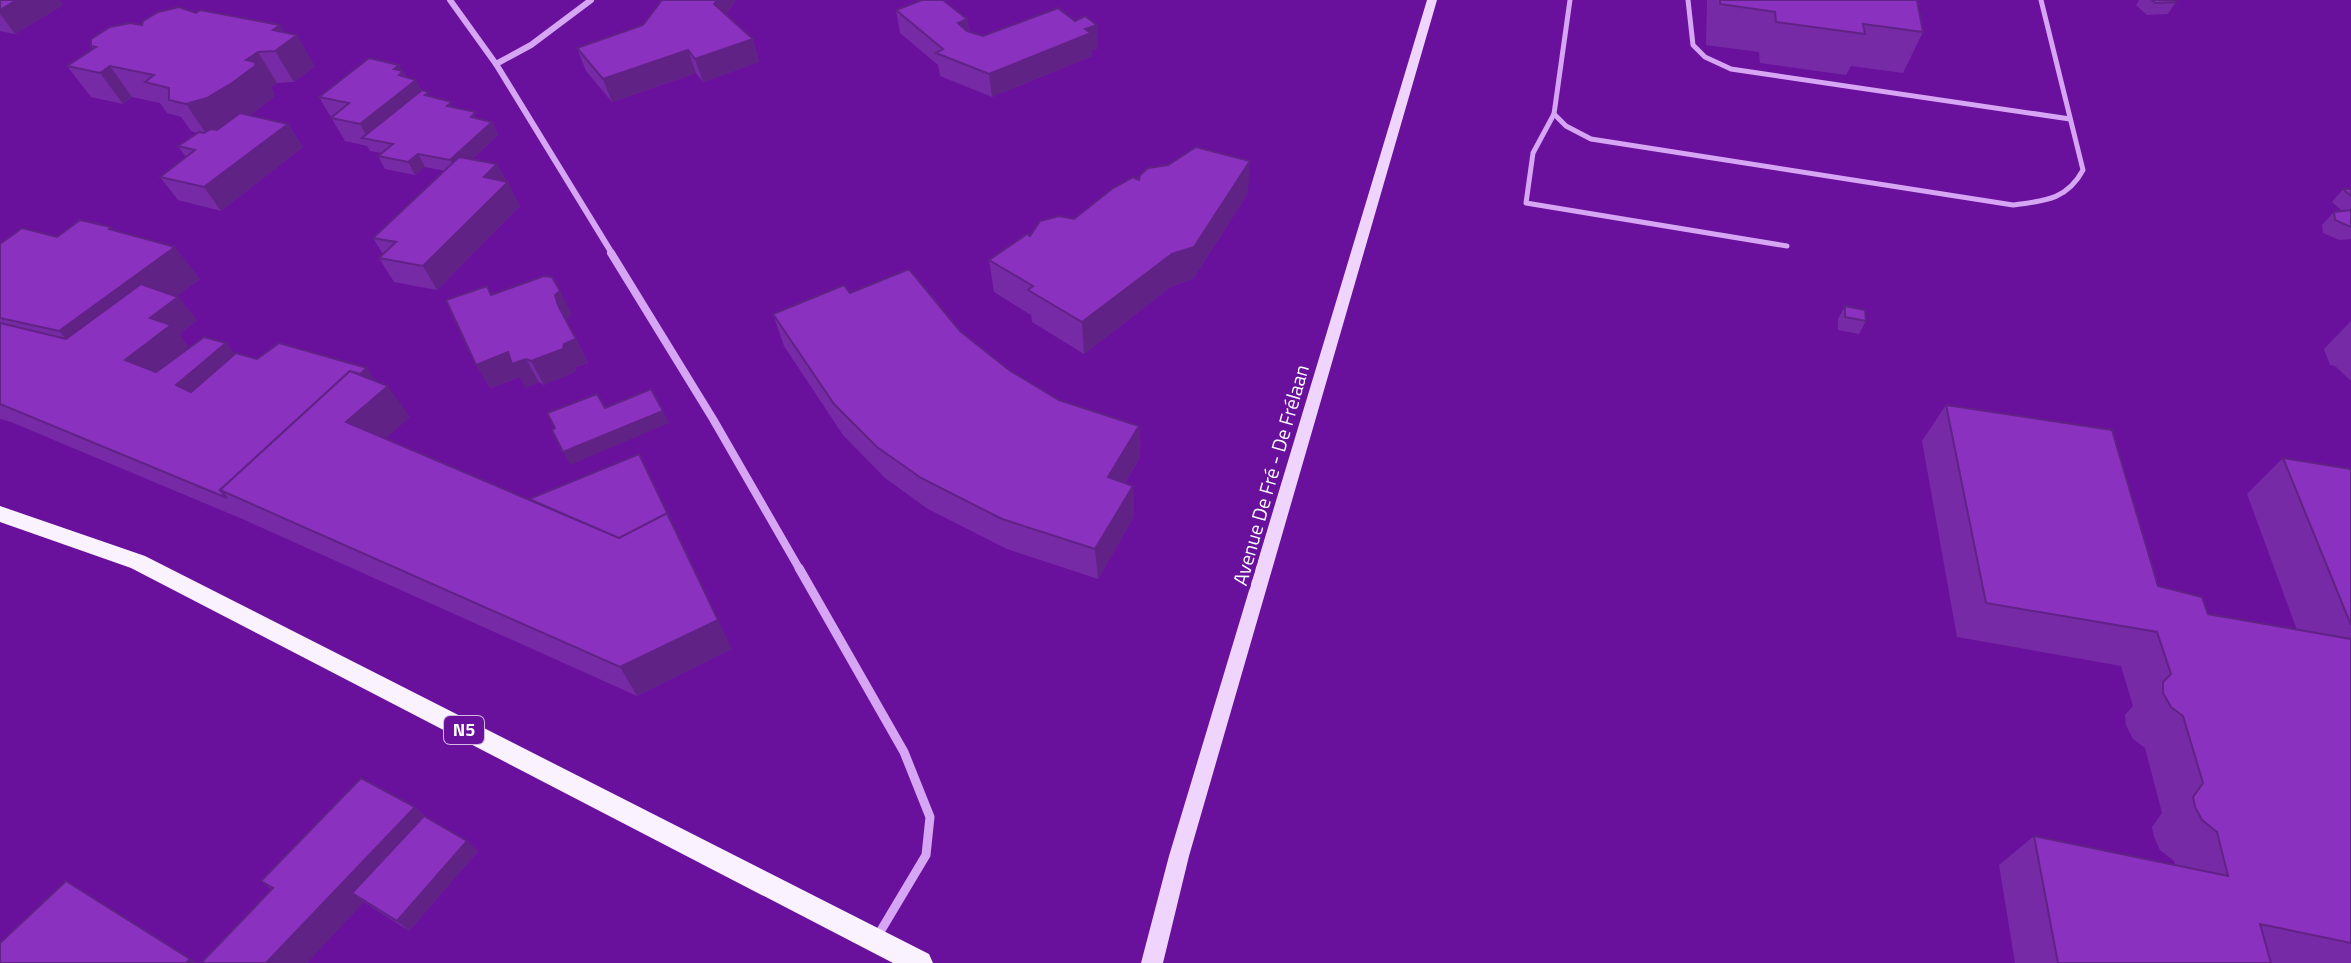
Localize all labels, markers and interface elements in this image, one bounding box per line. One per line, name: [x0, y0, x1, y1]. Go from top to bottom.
street label: Avenue De Fré - De Frélaan: [1224, 361, 1317, 589]
road number: N5: [444, 716, 484, 744]

